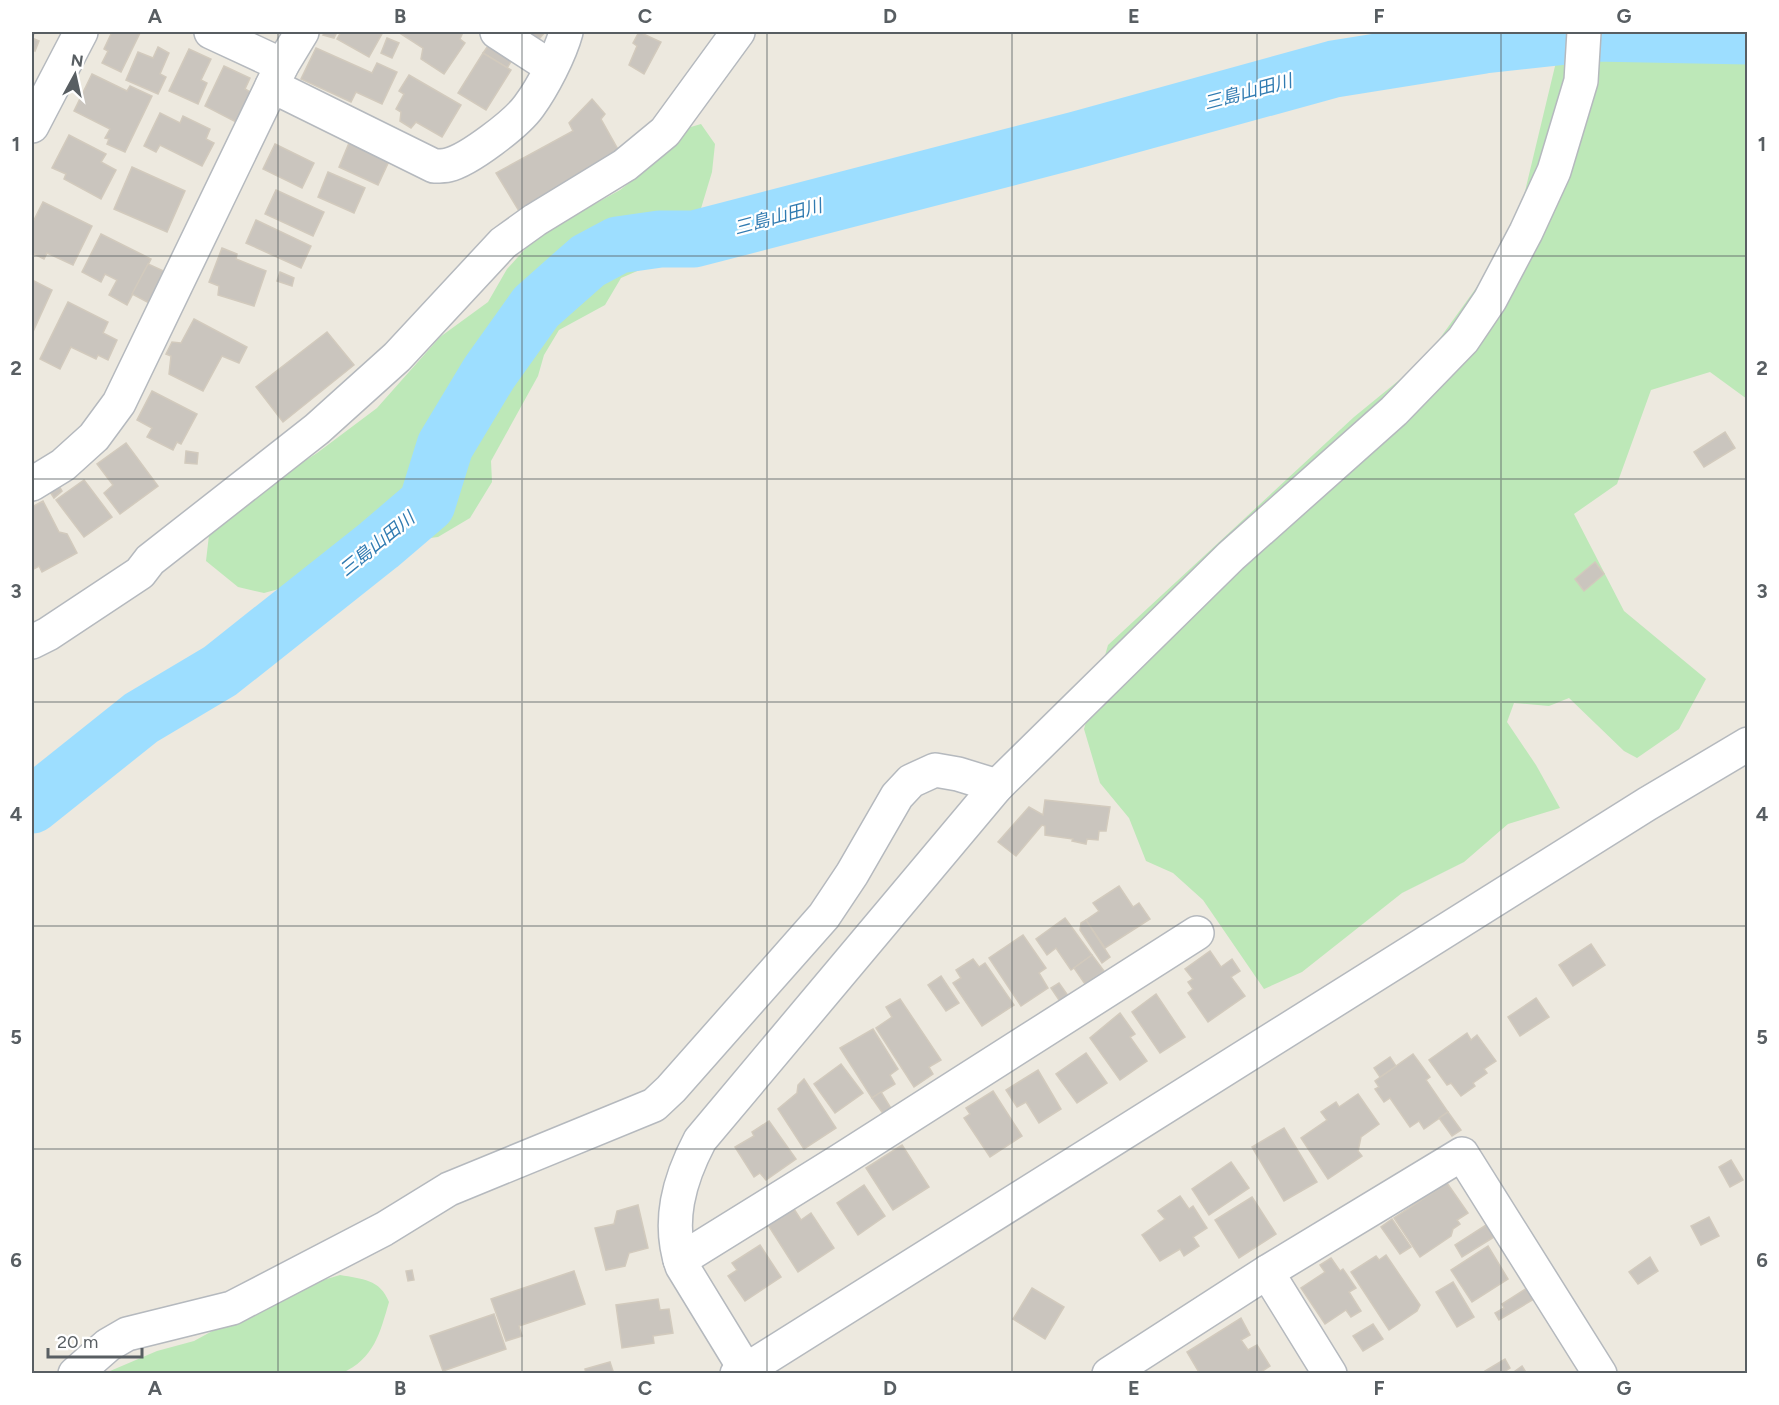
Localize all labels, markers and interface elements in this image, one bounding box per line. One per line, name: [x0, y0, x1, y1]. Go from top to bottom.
text: A: [148, 4, 163, 28]
text: B: [394, 4, 406, 28]
text: C: [638, 4, 652, 28]
text: D: [883, 4, 897, 28]
text: E: [1128, 4, 1140, 28]
text: F: [1373, 4, 1385, 28]
text: G: [1617, 4, 1632, 28]
north arrow: [45, 45, 105, 105]
text: N: [70, 50, 84, 71]
water label: 三島山田川: [1202, 69, 1296, 114]
text: 1: [12, 132, 20, 156]
text: 1: [1758, 132, 1766, 156]
water label: 三島山田川: [732, 194, 826, 239]
text: 2: [10, 356, 22, 380]
text: 2: [1756, 356, 1768, 380]
water label: 三島山田川: [335, 506, 420, 581]
text: 3: [10, 579, 22, 603]
text: 3: [1756, 579, 1768, 603]
text: 4: [10, 802, 23, 826]
text: 4: [1756, 802, 1769, 826]
text: 5: [10, 1025, 22, 1049]
text: 5: [1756, 1025, 1768, 1049]
text: 6: [10, 1248, 22, 1272]
text: 6: [1756, 1248, 1768, 1272]
scale bar: [48, 1321, 142, 1359]
text: 20 m: [57, 1331, 98, 1353]
text: A: [148, 1376, 163, 1400]
text: B: [394, 1376, 406, 1400]
text: C: [638, 1376, 652, 1400]
text: D: [883, 1376, 897, 1400]
text: E: [1128, 1376, 1140, 1400]
text: F: [1373, 1376, 1385, 1400]
text: G: [1617, 1376, 1632, 1400]

